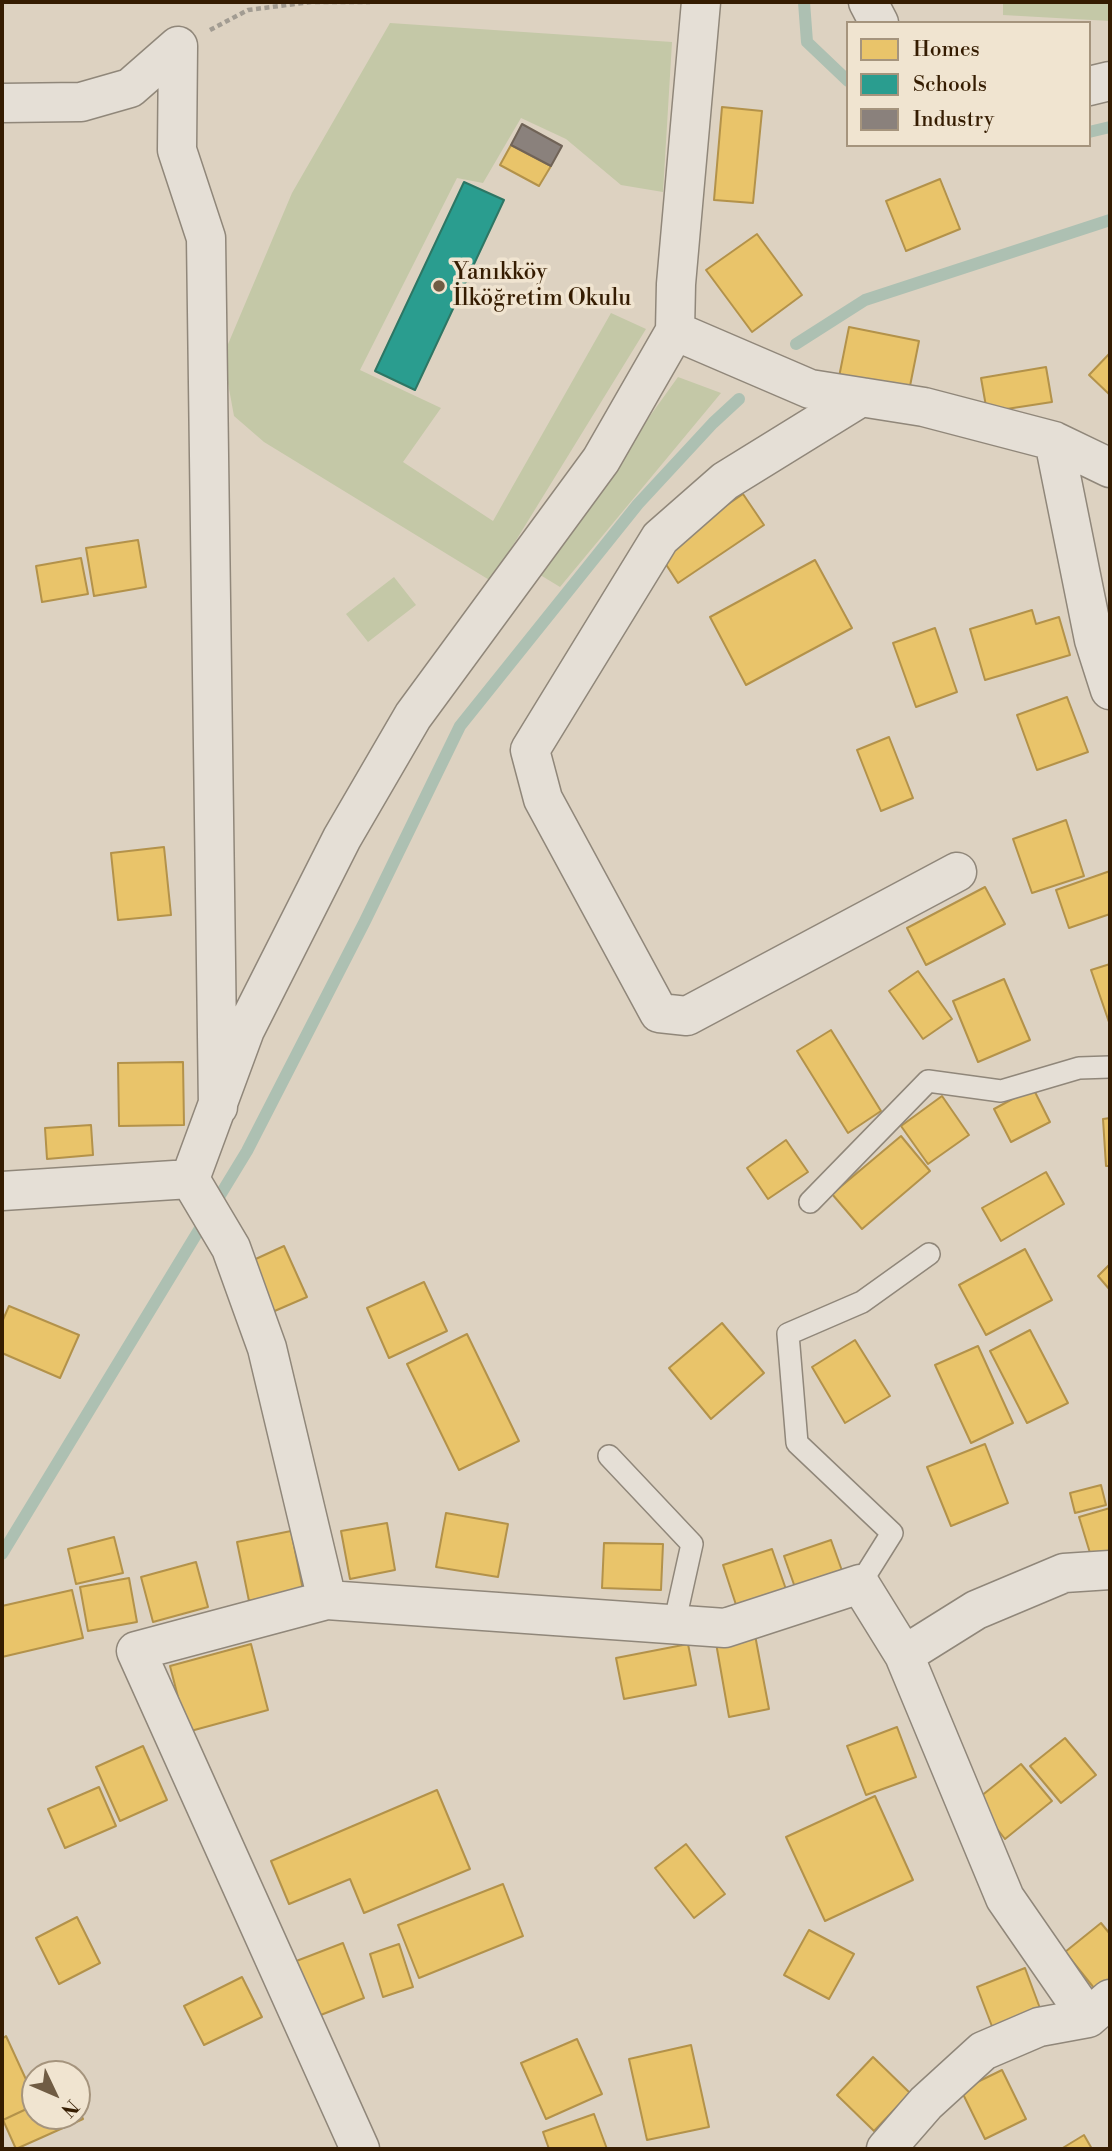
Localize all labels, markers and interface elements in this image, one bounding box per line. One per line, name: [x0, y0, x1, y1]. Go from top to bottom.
legend: [846, 21, 1091, 147]
text: Homes: [913, 37, 980, 63]
text: Schools: [913, 72, 987, 98]
text: Industry: [913, 107, 994, 133]
place label: Yanıkköy İlköğretim Okulu: [453, 259, 631, 313]
marker: Yanıkköy İlköğretim Okulu: [431, 278, 447, 294]
north arrow: [21, 2060, 91, 2130]
text: N: [56, 2094, 84, 2122]

